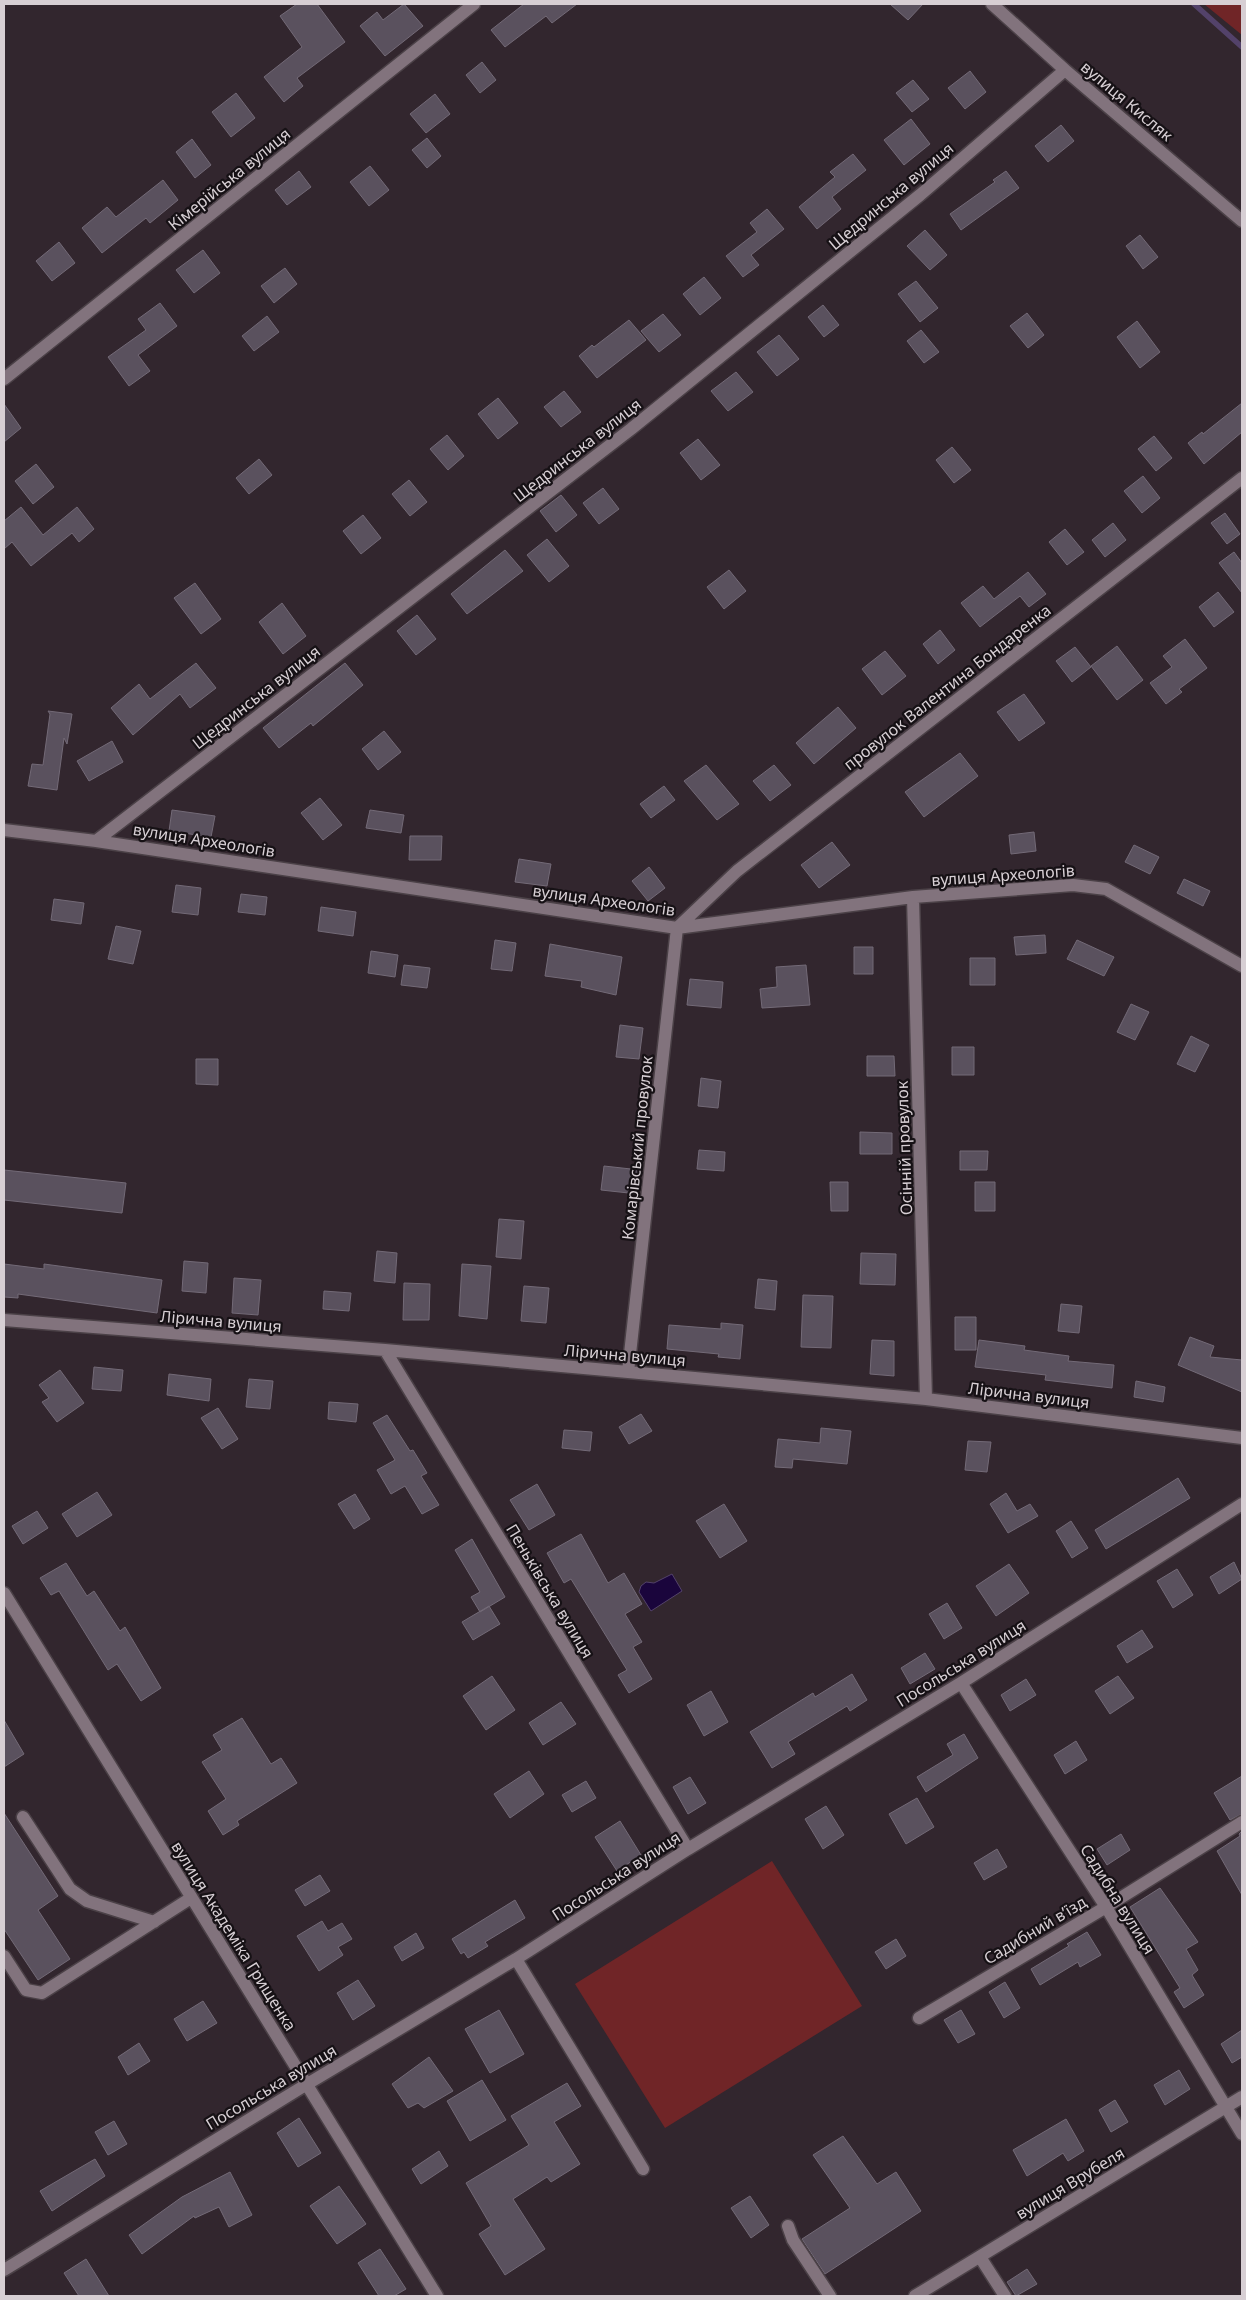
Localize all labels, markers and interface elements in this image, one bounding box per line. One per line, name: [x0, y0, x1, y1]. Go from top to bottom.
street label: вулиця Кисляк: [1076, 56, 1178, 146]
street label: Кімерійська вулиця: [163, 123, 295, 235]
street label: Щедринська вулиця: [824, 137, 958, 255]
street label: Щедринська вулиця: [508, 393, 646, 507]
street label: провулок Валентина Бондаренка: [839, 599, 1055, 775]
street label: Щедринська вулиця: [187, 640, 325, 754]
street label: вулиця Археологів: [131, 818, 277, 862]
street label: вулиця Археологів: [931, 859, 1075, 891]
street label: вулиця Археологів: [531, 879, 677, 921]
street label: Комарівський провулок: [616, 1054, 658, 1241]
street label: Осінній провулок: [891, 1080, 917, 1216]
street label: Лірична вулиця: [159, 1305, 283, 1337]
street label: Лірична вулиця: [563, 1339, 687, 1371]
street label: Лірична вулиця: [967, 1377, 1091, 1413]
street label: Пеньківська вулиця: [501, 1520, 599, 1662]
street label: Посольська вулиця: [892, 1614, 1030, 1712]
street label: Посольська вулиця: [548, 1826, 684, 1926]
street label: вулиця Академіка Грищенка: [166, 1837, 302, 2035]
street label: Садибна вулиця: [1075, 1840, 1161, 1958]
street label: Садибний в’їзд: [980, 1891, 1091, 1969]
street label: Посольська вулиця: [201, 2039, 341, 2135]
street label: вулиця Врубеля: [1011, 2142, 1129, 2224]

